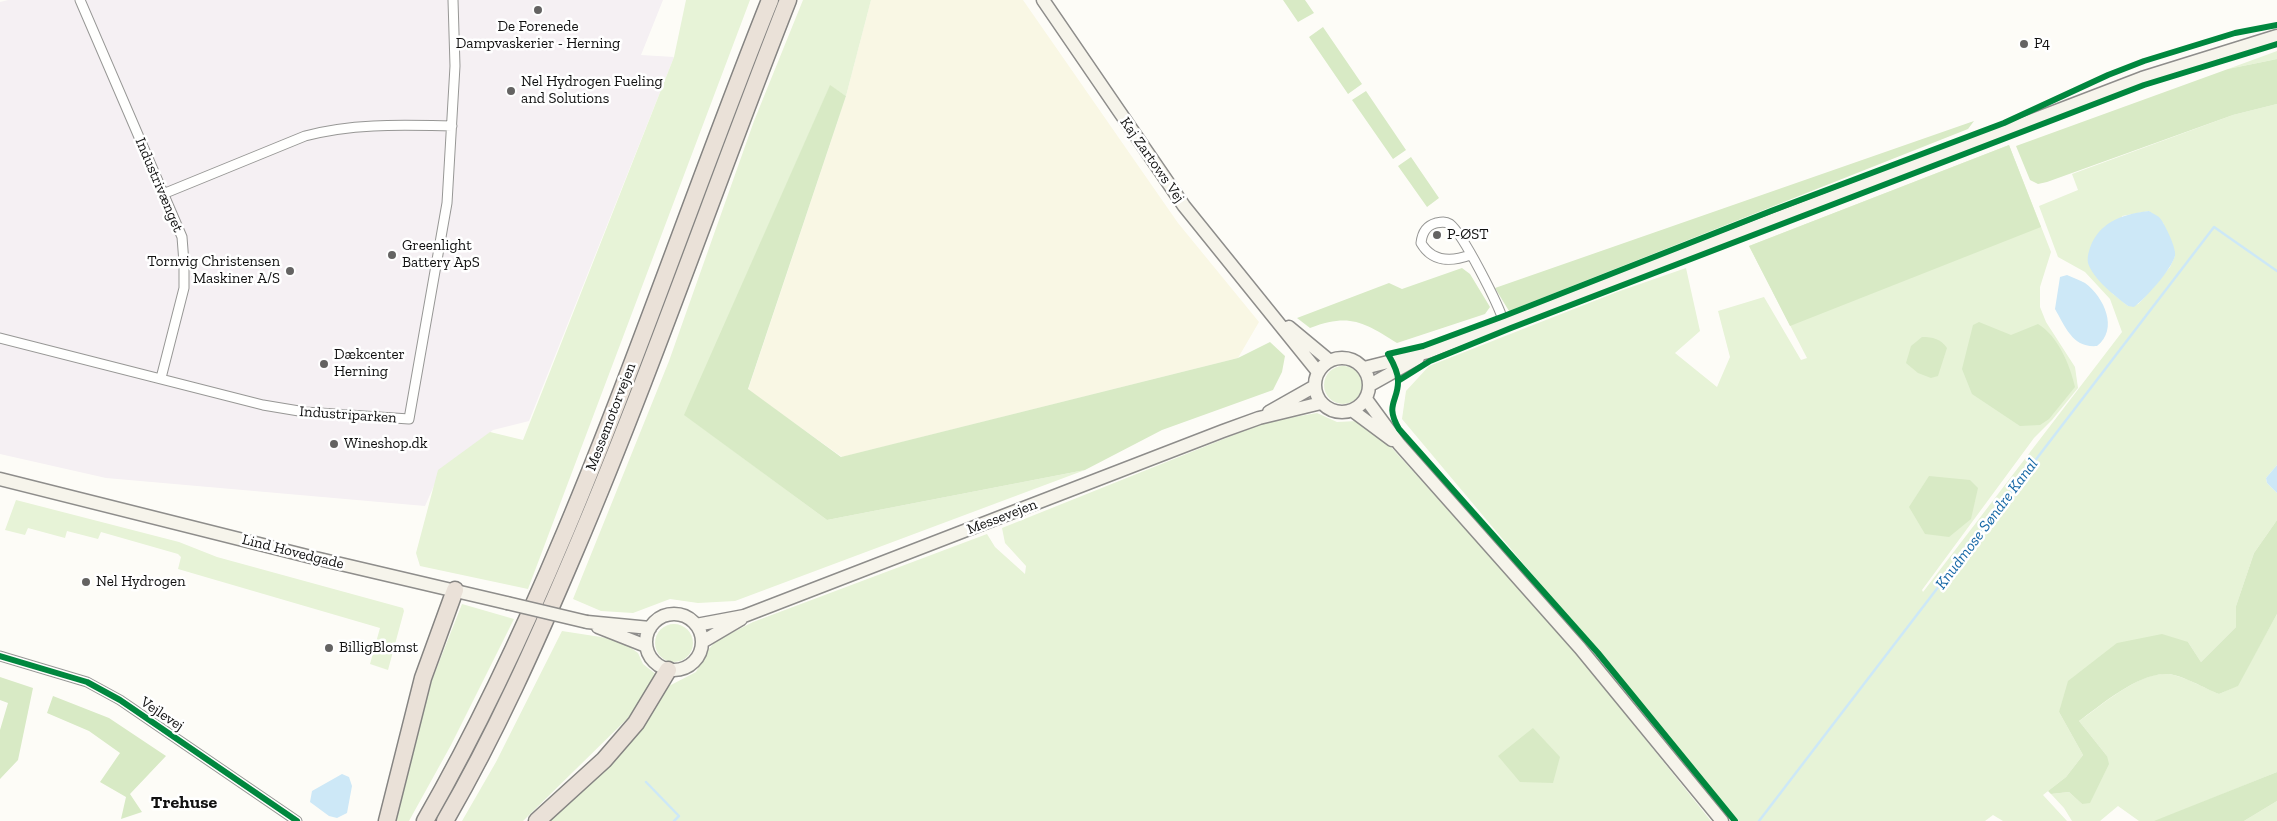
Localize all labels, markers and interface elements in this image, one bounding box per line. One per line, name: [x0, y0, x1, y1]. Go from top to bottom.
marker: De Forenede Dampvaskerier - Herning: [532, 4, 544, 16]
place label: De Forenede Dampvaskerier - Herning: [456, 18, 620, 53]
place label: P4: [2034, 35, 2050, 53]
marker: P4: [2018, 38, 2030, 50]
place label: Nel Hydrogen Fueling and Solutions: [521, 73, 663, 108]
marker: Nel Hydrogen Fueling and Solutions: [505, 85, 517, 97]
street label: Kaj Zartows Vej: [1116, 114, 1188, 206]
street label: Industrivænget: [131, 135, 187, 235]
place label: P-ØST: [1447, 226, 1489, 244]
marker: P-ØST: [1431, 229, 1443, 241]
place label: Greenlight Battery ApS: [402, 237, 480, 272]
marker: Greenlight Battery ApS: [386, 249, 398, 261]
place label: Tornvig Christensen Maskiner A/S: [147, 253, 280, 288]
marker: Tornvig Christensen Maskiner A/S: [284, 265, 296, 277]
place label: Dækcenter Herning: [334, 346, 405, 381]
marker: Dækcenter Herning: [318, 358, 330, 370]
street label: Messemotorvejen: [582, 360, 640, 474]
street label: Industriparken: [299, 403, 397, 427]
place label: Wineshop.dk: [344, 435, 428, 453]
marker: Wineshop.dk: [328, 438, 340, 450]
water label: Knudmose Søndre Kanal: [1932, 455, 2042, 593]
street label: Messevejen: [964, 495, 1040, 539]
street label: Lind Hovedgade: [240, 531, 346, 573]
place label: Nel Hydrogen: [96, 573, 186, 591]
marker: Nel Hydrogen: [80, 576, 92, 588]
place label: BilligBlomst: [339, 639, 418, 657]
marker: BilligBlomst: [323, 642, 335, 654]
street label: Vejlevej: [137, 693, 187, 735]
district label: Trehuse: [151, 792, 217, 814]

